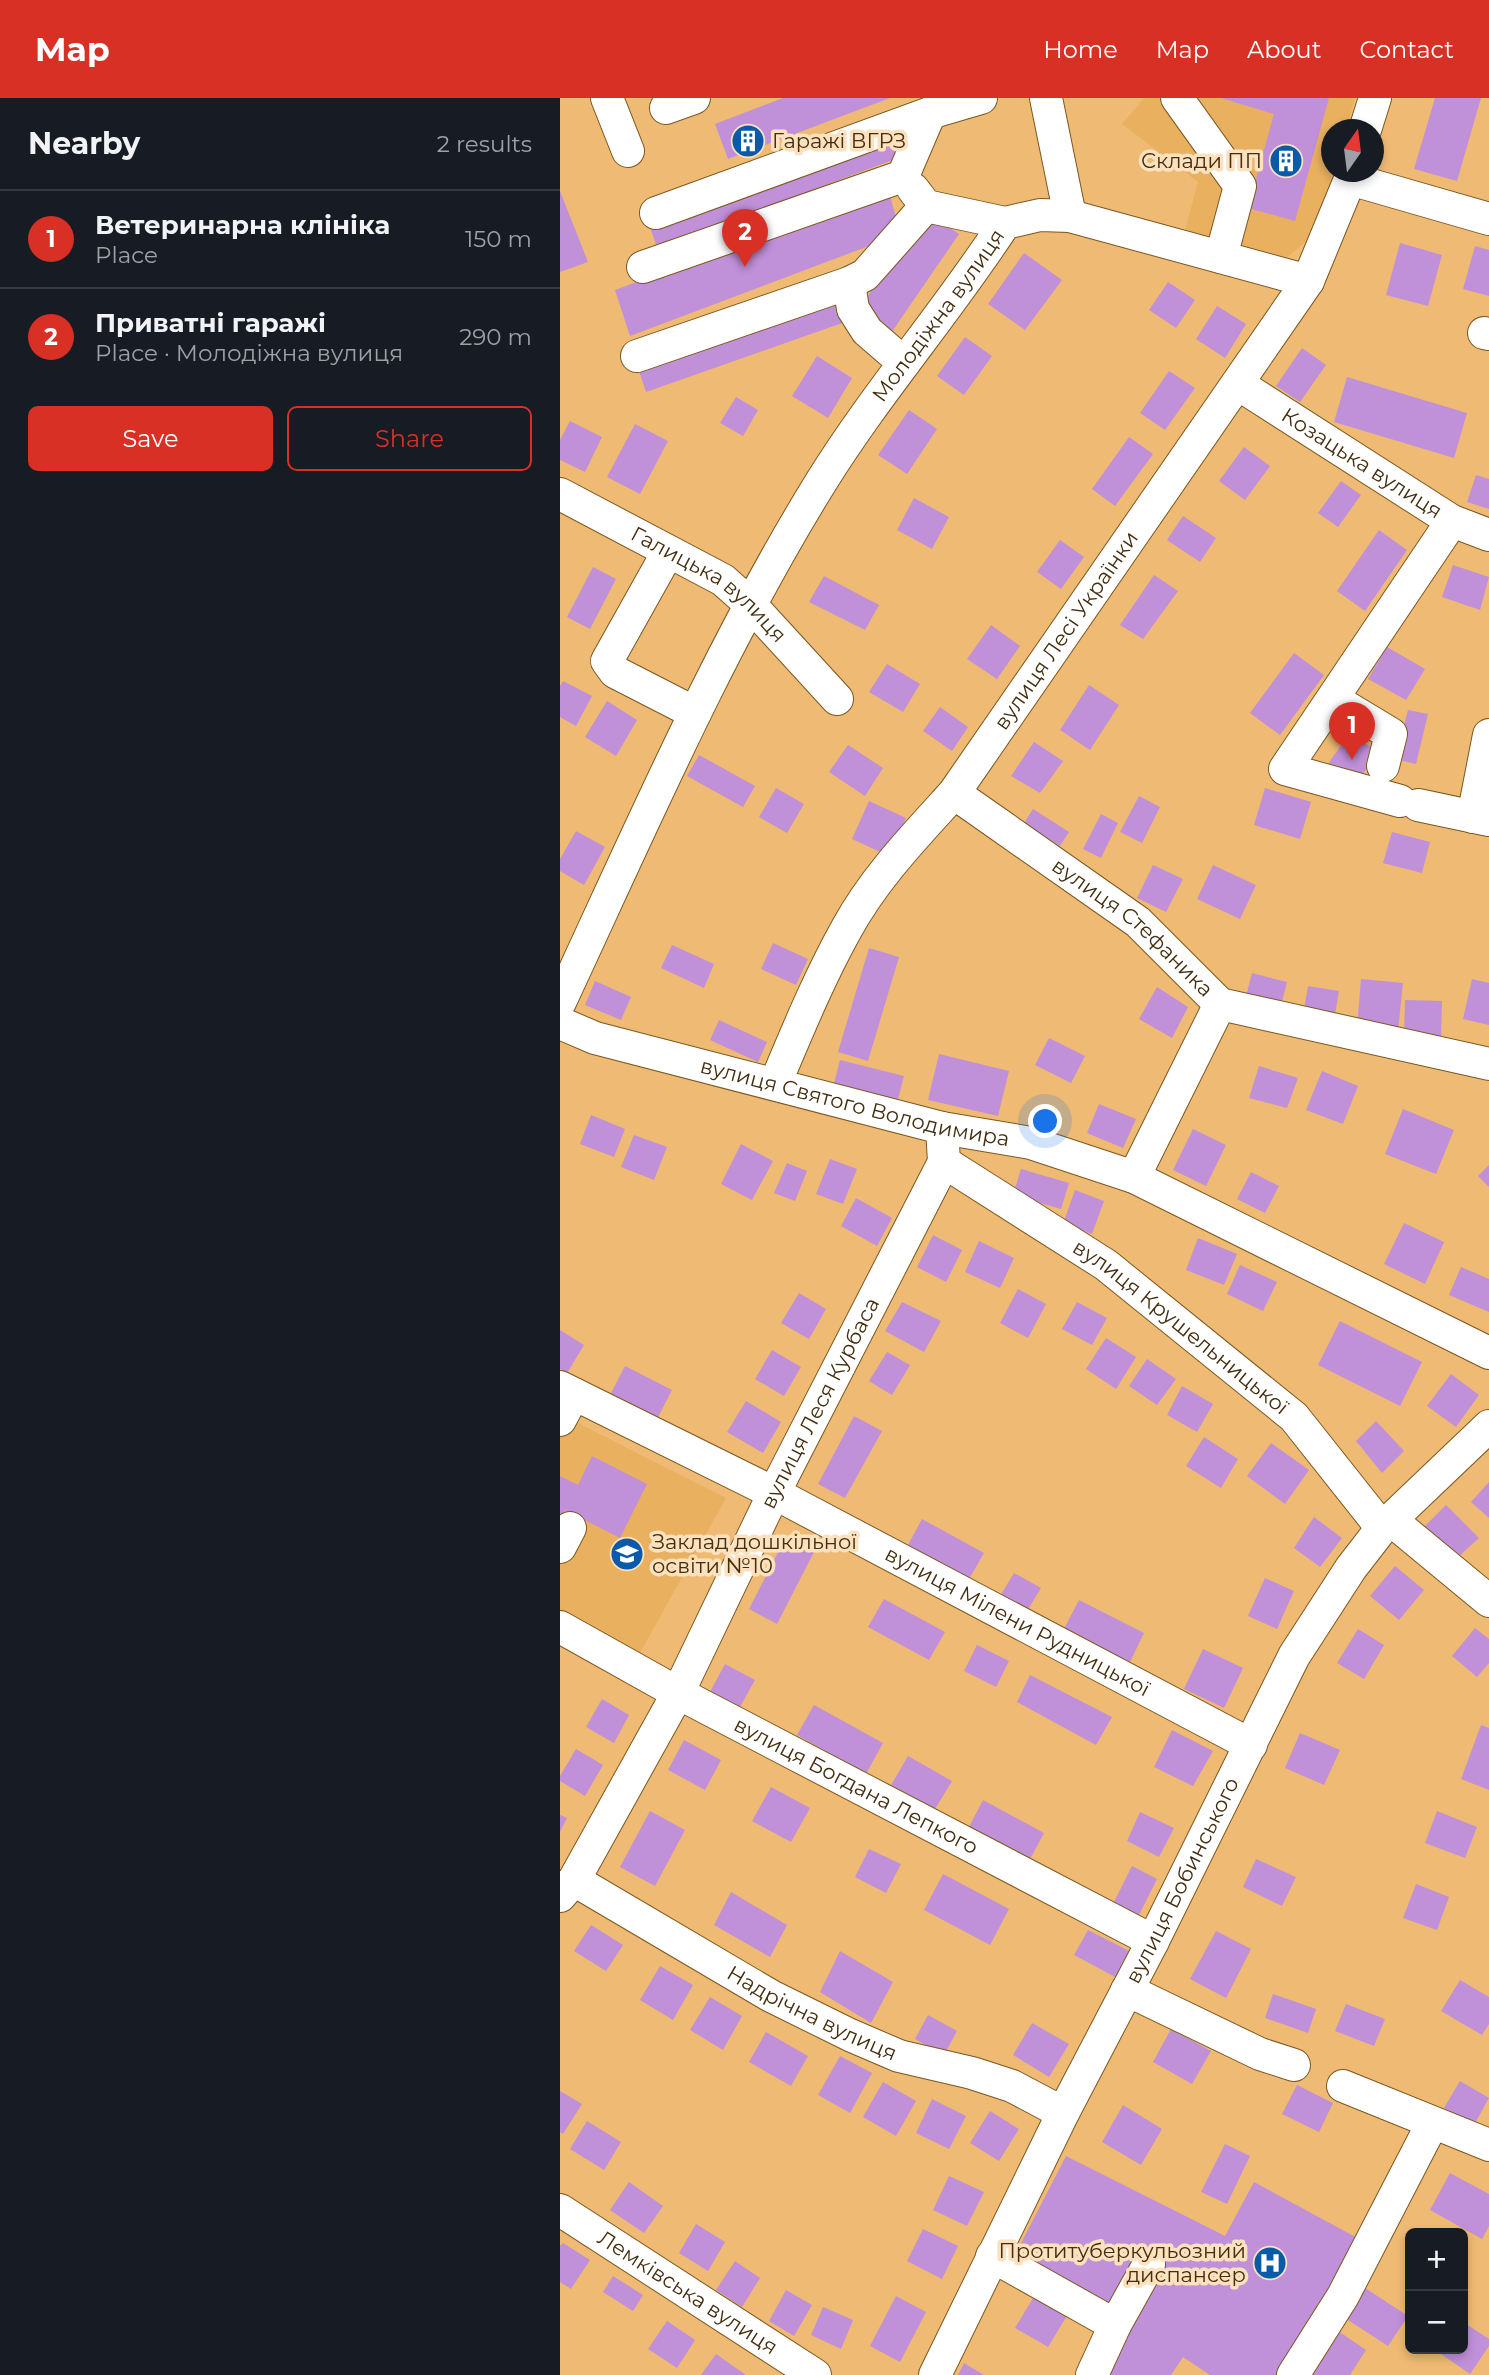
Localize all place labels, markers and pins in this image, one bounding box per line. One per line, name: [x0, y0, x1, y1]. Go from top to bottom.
building icon: Гаражі ВГРЗ: [729, 122, 767, 160]
place label: Гаражі ВГРЗ: [772, 128, 906, 153]
building icon: Склади ПП: [1267, 142, 1305, 180]
place label: Склади ПП: [1141, 148, 1262, 173]
pin: 2: [722, 209, 768, 267]
pin: 1: [1329, 702, 1375, 760]
place label: Заклад дошкільної освіти №10: [652, 1529, 857, 1578]
school or university icon: Заклад дошкільної освіти №10: [608, 1535, 646, 1573]
place label: Протитуберкульозний диспансер: [998, 2238, 1246, 2287]
hospital icon: Протитуберкульозний диспансер: [1251, 2244, 1289, 2282]

